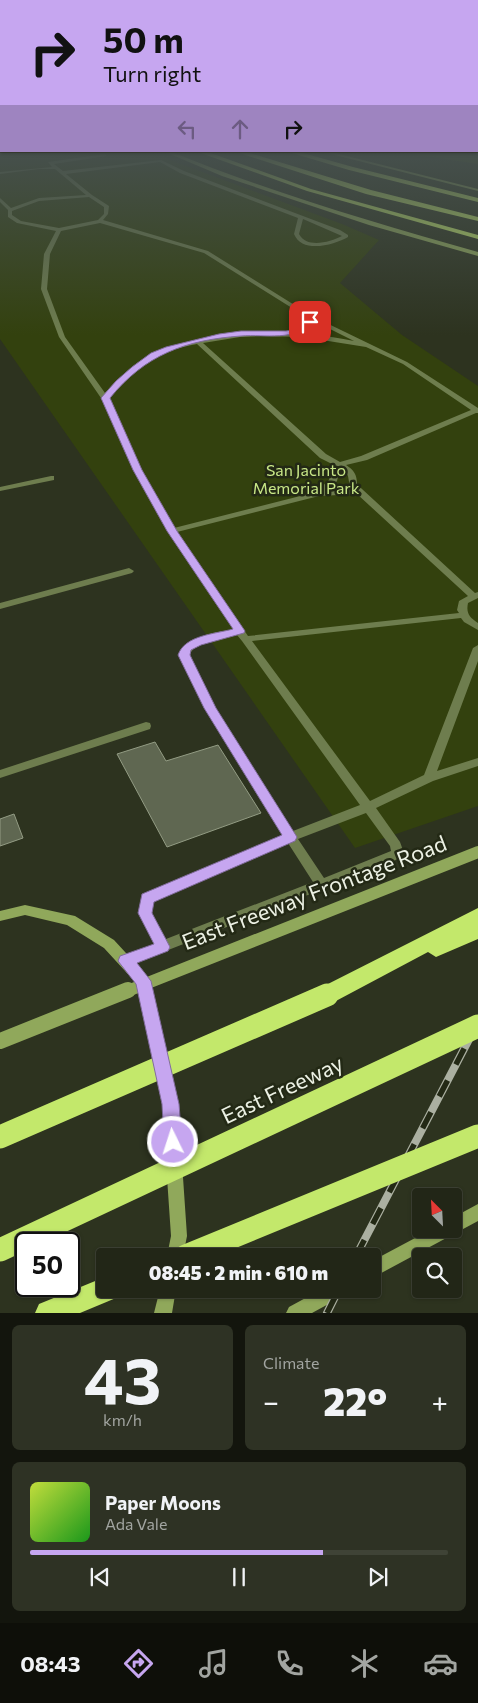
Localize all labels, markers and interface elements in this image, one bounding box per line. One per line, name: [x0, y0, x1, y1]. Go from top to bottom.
text: 50 m: [103, 17, 184, 60]
icon: right: [20, 20, 85, 85]
text: Turn right: [103, 60, 201, 87]
icon: left: [173, 115, 201, 143]
icon: ahead: [226, 115, 254, 143]
icon: right: [279, 115, 307, 143]
pin: [289, 301, 331, 343]
icon: arrive: [296, 308, 324, 336]
park label: San Jacinto Memorial Park: [253, 460, 360, 497]
street label: East Freeway Frontage Road: [178, 829, 450, 955]
street label: East Freeway: [217, 1049, 347, 1129]
position arrow: [146, 1115, 198, 1167]
north arrow: [412, 1188, 462, 1238]
map controls: [412, 1188, 462, 1298]
speed limit sign: 50: [15, 1232, 80, 1297]
button: search: [412, 1248, 462, 1298]
text: 08:45 · 2 min · 610 m: [149, 1261, 328, 1284]
text: 43: [84, 1338, 161, 1417]
text: Climate: [263, 1353, 319, 1372]
text: 22°: [323, 1377, 387, 1424]
text: −: [263, 1384, 279, 1418]
text: +: [432, 1384, 448, 1418]
text: km/h: [103, 1410, 142, 1429]
text: Paper Moons: [105, 1491, 221, 1514]
text: Ada Vale: [105, 1514, 167, 1533]
icon: previous: [86, 1563, 114, 1591]
icon: pause: [225, 1563, 253, 1591]
icon: next: [364, 1563, 392, 1591]
icon: directions: [121, 1646, 156, 1681]
icon: music: [196, 1646, 231, 1681]
icon: phone: [272, 1646, 307, 1681]
icon: climate: [347, 1646, 382, 1681]
icon: car: [423, 1646, 458, 1681]
text: 08:43: [20, 1650, 81, 1677]

